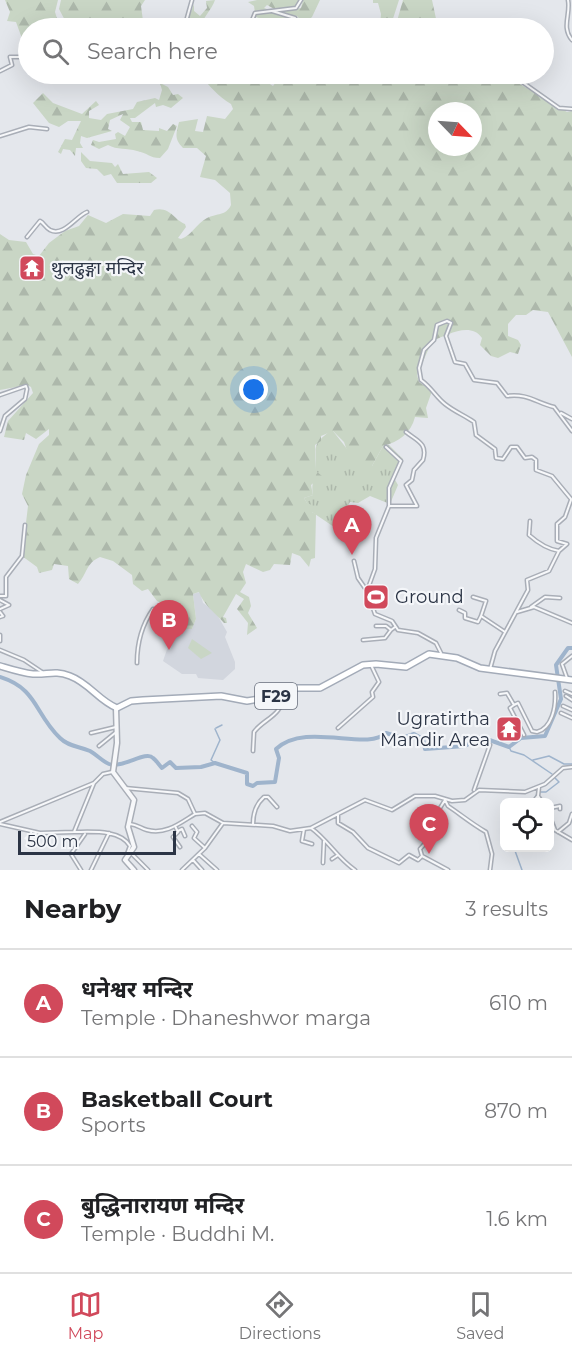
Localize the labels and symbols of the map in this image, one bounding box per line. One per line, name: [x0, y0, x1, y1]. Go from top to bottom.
north arrow: [428, 102, 482, 156]
temple icon: थुलढुङ्गा मन्दिर: [17, 253, 47, 283]
place label: थुलढुङ्गा मन्दिर: [51, 257, 144, 280]
your location: [239, 375, 268, 404]
pin: A: [332, 506, 372, 555]
sports icon: Ground: [361, 582, 391, 612]
place label: Ground: [395, 586, 464, 608]
pin: B: [150, 600, 188, 650]
road number: F29: [255, 683, 297, 709]
place label: Ugratirtha Mandir Area: [380, 708, 490, 751]
temple icon: Ugratirtha Mandir Area: [494, 714, 524, 744]
pin: C: [410, 804, 448, 854]
scale bar: [18, 828, 176, 856]

